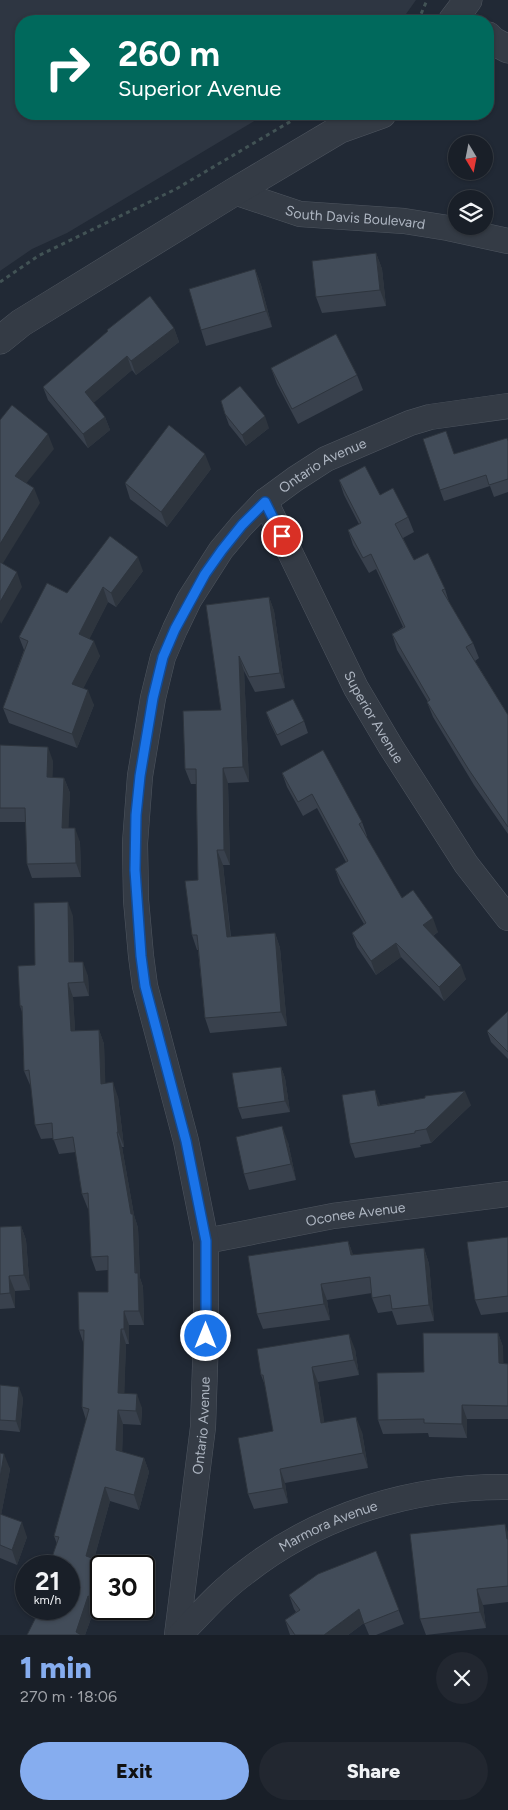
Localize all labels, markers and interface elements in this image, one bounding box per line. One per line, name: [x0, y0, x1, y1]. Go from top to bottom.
text: 260 m: [118, 33, 220, 75]
icon: right: [35, 35, 100, 100]
text: Superior Avenue: [118, 75, 281, 102]
north arrow: [448, 135, 492, 180]
map controls: [448, 135, 493, 235]
button: layers: [448, 190, 493, 235]
street label: South Davis Boulevard: [283, 201, 427, 233]
street label: Ontario Avenue: [275, 434, 369, 497]
pin: [261, 515, 303, 557]
icon: arrive: [268, 522, 296, 550]
street label: Superior Avenue: [340, 668, 408, 767]
street label: Oconee Avenue: [304, 1198, 407, 1230]
position arrow: [179, 1309, 231, 1361]
street label: Ontario Avenue: [189, 1376, 213, 1475]
street label: Marmora Avenue: [276, 1497, 380, 1556]
speed limit sign: 30: [90, 1555, 155, 1620]
text: 21: [35, 1566, 60, 1596]
text: km/h: [34, 1593, 61, 1607]
text: 1 min: [20, 1649, 92, 1686]
button: close: [436, 1652, 488, 1704]
text: 270 m · 18:06: [20, 1687, 117, 1706]
button: Exit: [20, 1742, 249, 1800]
button: Share: [259, 1742, 488, 1800]

